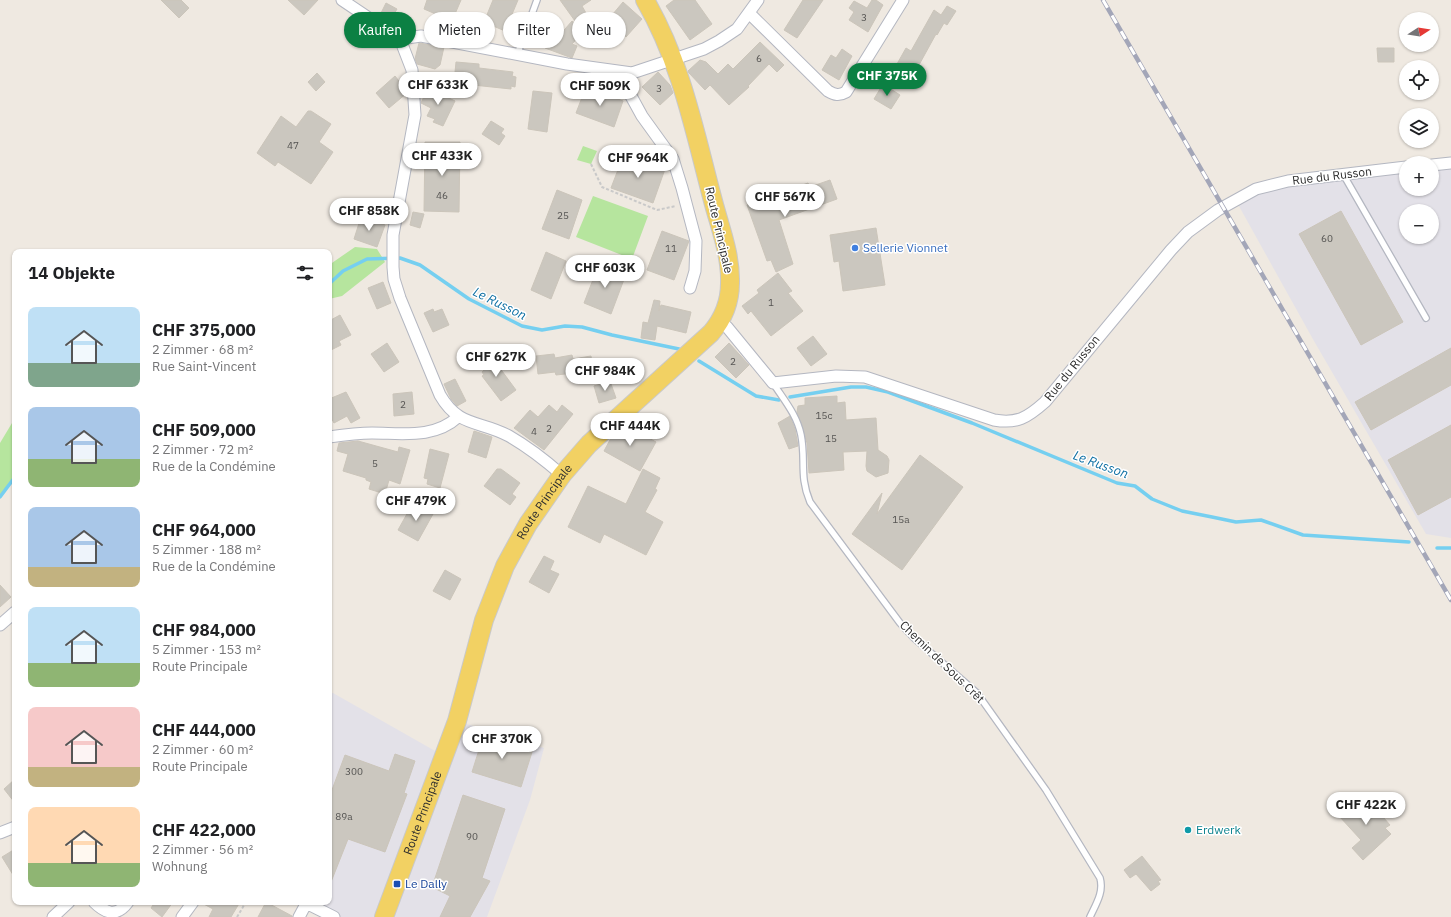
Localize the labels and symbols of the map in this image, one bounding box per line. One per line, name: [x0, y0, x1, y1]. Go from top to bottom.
house number: 3: [861, 11, 867, 24]
north arrow: [1399, 12, 1439, 52]
house number: 6: [756, 52, 762, 65]
pin: CHF 375K: [846, 63, 928, 97]
pin: CHF 633K: [397, 72, 479, 106]
pin: CHF 509K: [559, 73, 641, 107]
house number: 3: [656, 82, 662, 95]
house number: 47: [287, 139, 299, 152]
pin: CHF 433K: [401, 143, 483, 177]
pin: CHF 964K: [597, 145, 679, 179]
street label: Rue du Russon: [1291, 163, 1373, 188]
pin: CHF 567K: [744, 184, 826, 218]
street label: Route Principale: [702, 185, 737, 275]
house number: 46: [436, 189, 448, 202]
pin: CHF 858K: [328, 198, 410, 232]
house number: 25: [557, 209, 569, 222]
house number: 60: [1321, 232, 1333, 245]
place label: Sellerie Vionnet: [863, 240, 948, 255]
house number: 11: [665, 242, 677, 255]
marker: Sellerie Vionnet: [850, 243, 860, 253]
pin: CHF 603K: [564, 255, 646, 289]
water label: Le Russon: [470, 283, 529, 324]
house number: 1: [768, 296, 774, 309]
street label: Rue du Russon: [1041, 332, 1103, 404]
pin: CHF 627K: [455, 344, 537, 378]
house number: 2: [730, 355, 736, 368]
pin: CHF 984K: [564, 358, 646, 392]
house number: 2: [400, 398, 406, 411]
house number: 15c: [815, 409, 833, 422]
pin: CHF 444K: [589, 413, 671, 447]
house number: 2: [546, 422, 552, 435]
house number: 4: [531, 425, 537, 438]
house number: 15: [825, 432, 837, 445]
water label: Le Russon: [1071, 447, 1131, 482]
house number: 5: [372, 457, 378, 470]
street label: Route Principale: [513, 460, 575, 542]
pin: CHF 479K: [375, 488, 457, 522]
house number: 15a: [892, 513, 910, 526]
street label: Chemin de Sous Crêt: [897, 617, 988, 706]
pin: CHF 370K: [461, 726, 543, 760]
house number: 300: [345, 765, 363, 778]
street label: Route Principale: [400, 768, 445, 857]
pin: CHF 422K: [1325, 792, 1407, 826]
house number: 89a: [335, 810, 353, 823]
place label: Erdwerk: [1196, 822, 1241, 837]
marker: Erdwerk: [1183, 825, 1193, 835]
house number: 90: [466, 830, 478, 843]
place label: Le Dally: [405, 876, 447, 891]
marker: Le Dally: [392, 879, 402, 889]

